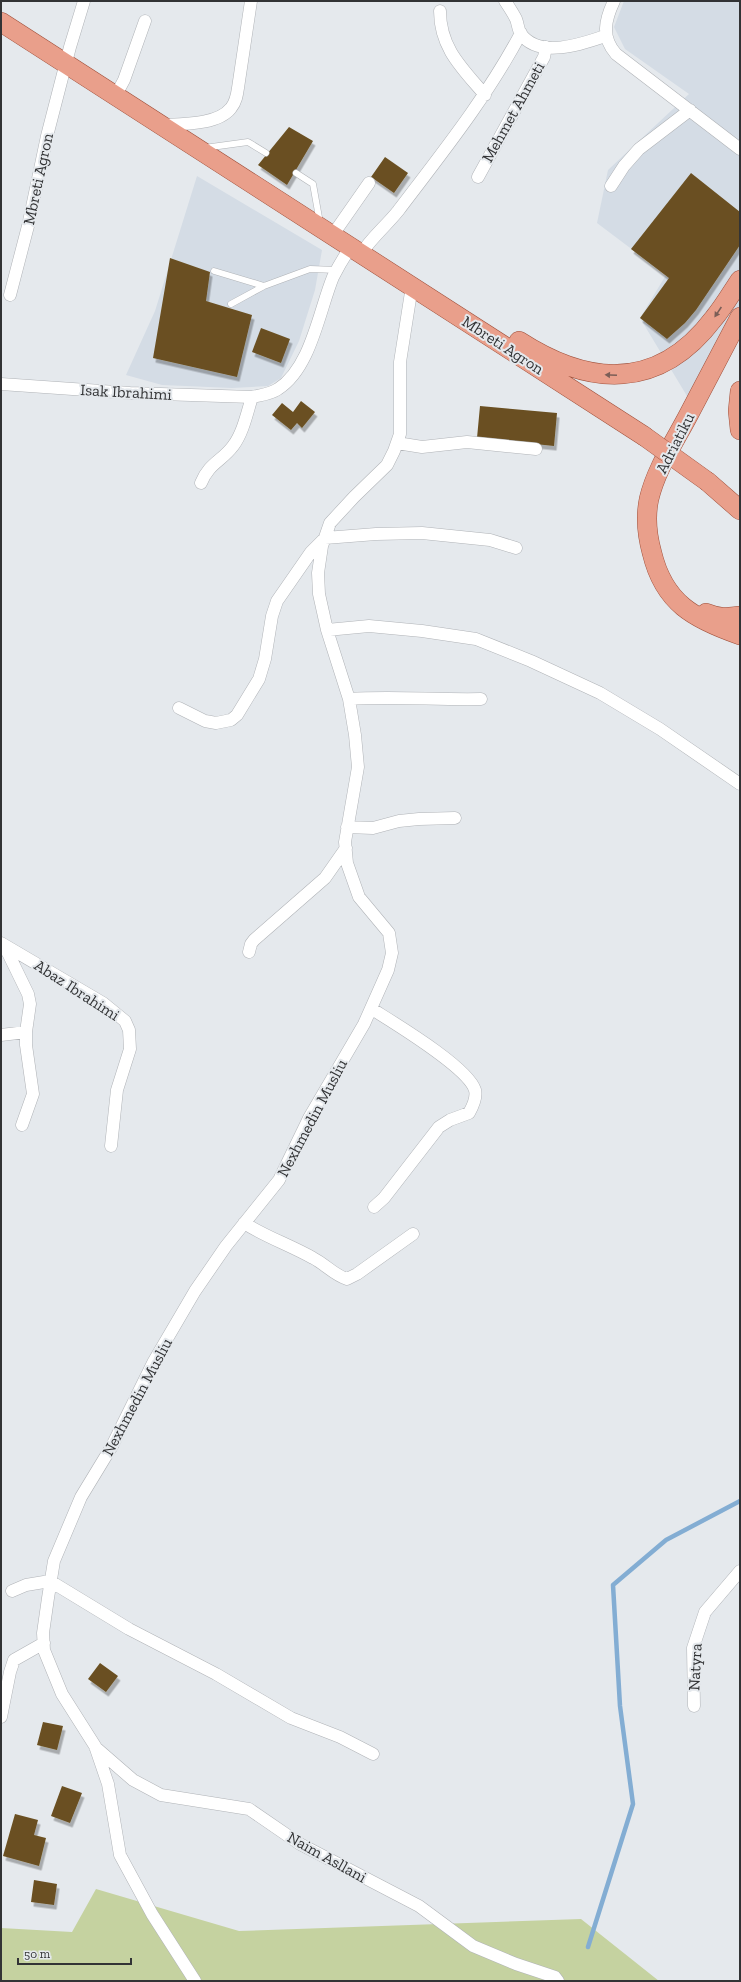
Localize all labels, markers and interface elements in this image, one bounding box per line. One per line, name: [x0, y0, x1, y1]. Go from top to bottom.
street label: Mehmet Ahmeti: [478, 58, 549, 165]
street label: Mbreti Agron: [19, 131, 57, 227]
one-way arrow: [714, 307, 722, 317]
street label: Mbreti Agron: [459, 312, 548, 379]
one-way arrow: [604, 372, 617, 378]
street label: Isak Ibrahimi: [80, 380, 173, 404]
street label: Adriatiku: [652, 409, 698, 477]
street label: Abaz Ibrahimi: [31, 955, 124, 1025]
street label: Nexhmedin Musliu: [273, 1056, 351, 1180]
street label: Nexhmedin Musliu: [98, 1335, 176, 1459]
street label: Natyra: [684, 1642, 706, 1691]
street label: Naim Asllani: [284, 1827, 370, 1887]
scale bar: [18, 1940, 131, 1966]
text: 50 m: [24, 1947, 51, 1961]

